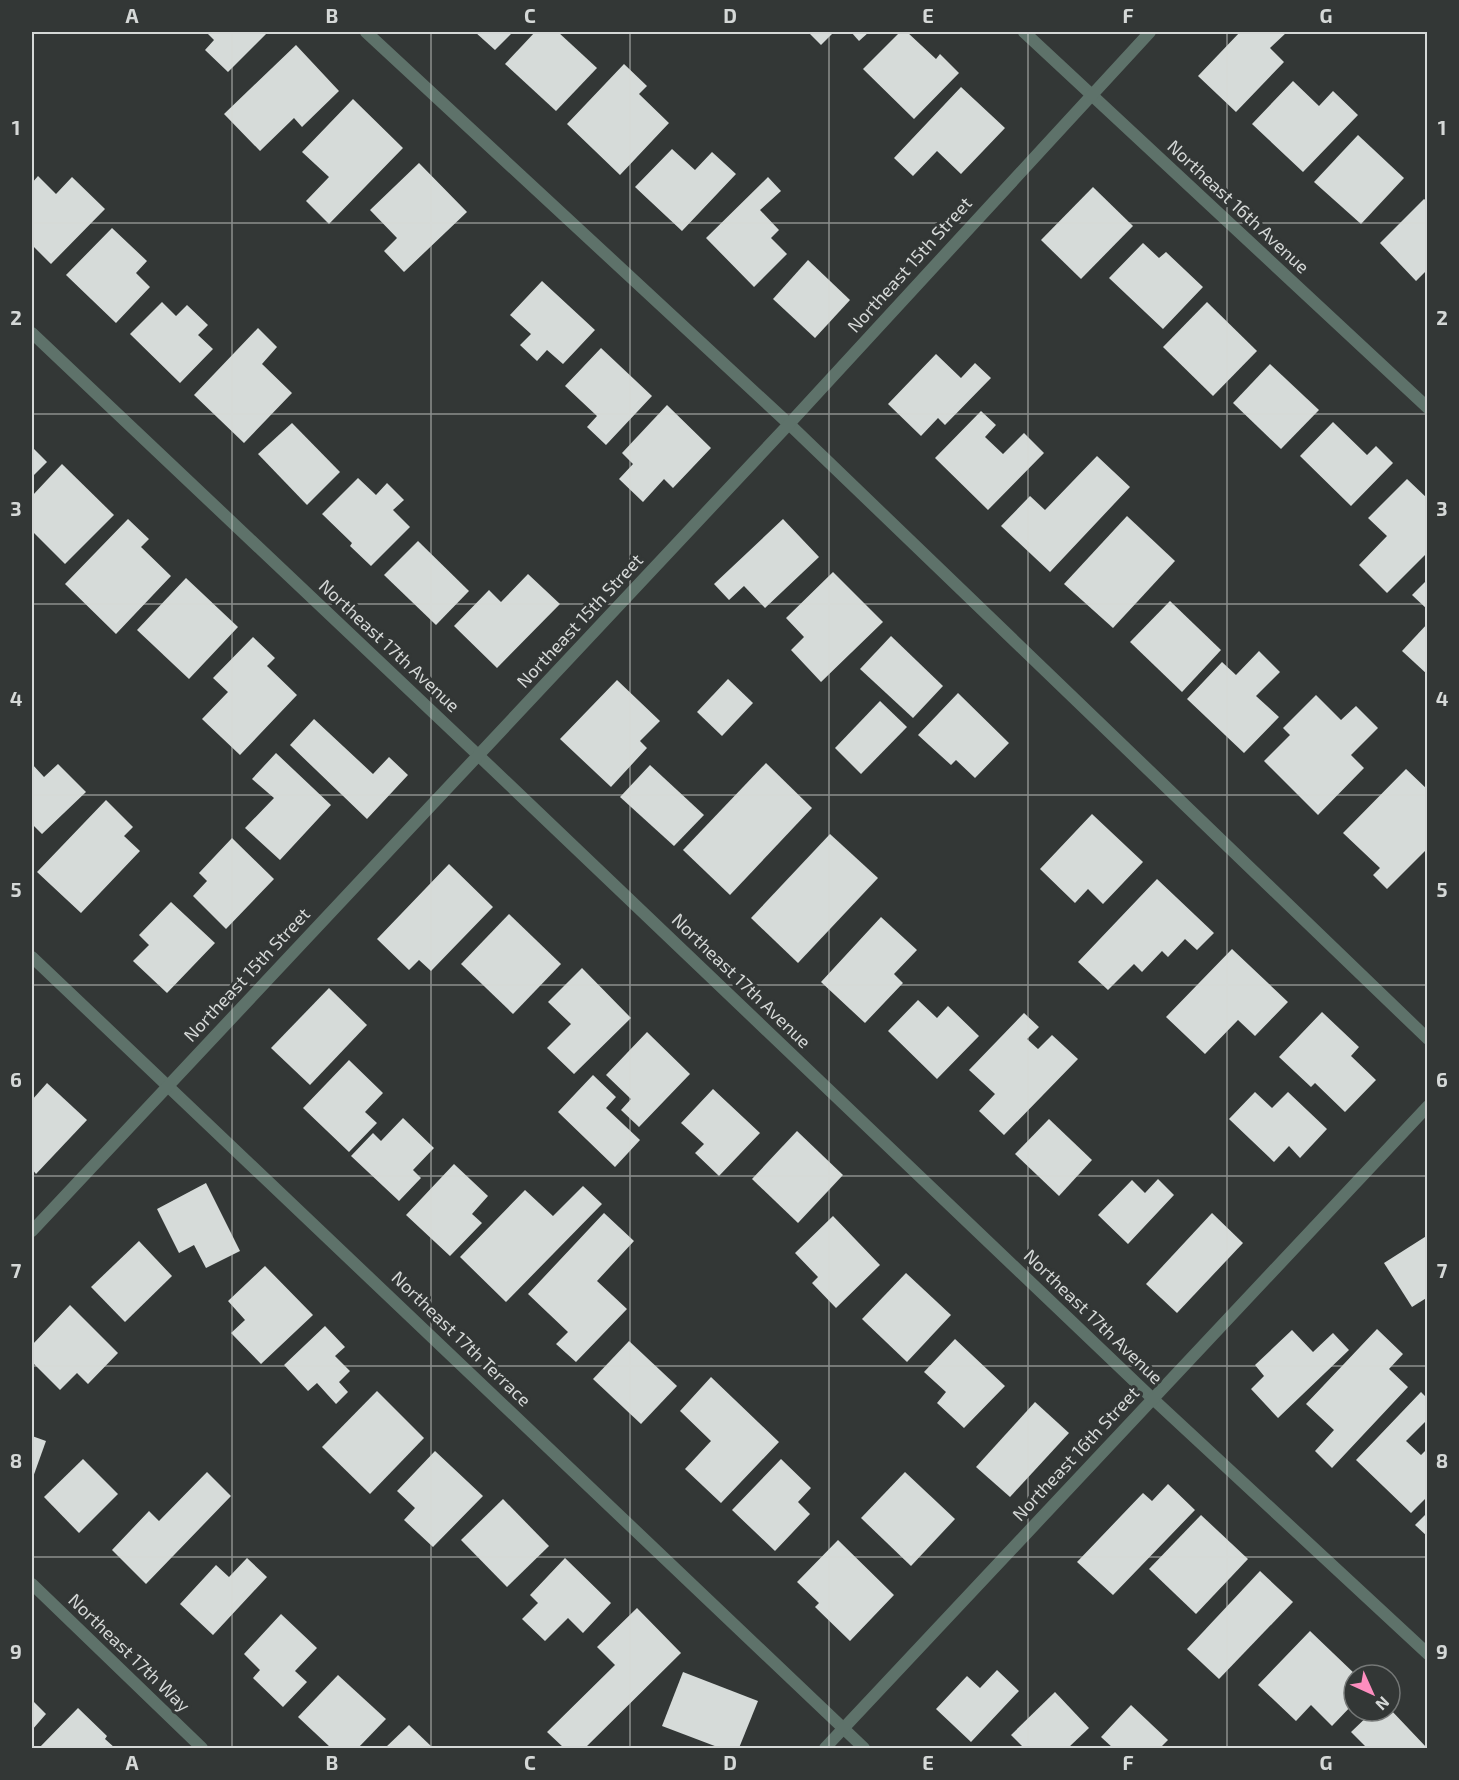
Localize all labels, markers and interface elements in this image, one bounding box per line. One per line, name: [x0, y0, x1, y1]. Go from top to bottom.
text: A: [125, 3, 139, 27]
text: B: [326, 3, 338, 27]
text: C: [524, 3, 536, 27]
text: D: [723, 3, 737, 27]
text: E: [922, 3, 934, 27]
text: F: [1122, 3, 1134, 27]
text: G: [1320, 3, 1332, 27]
text: 1: [12, 115, 20, 139]
text: 1: [1438, 115, 1446, 139]
street label: Northeast 16th Avenue: [1163, 135, 1314, 278]
street label: Northeast 15th Street: [842, 192, 976, 337]
text: 2: [10, 305, 22, 329]
text: 2: [1436, 305, 1448, 329]
text: 3: [10, 496, 22, 520]
text: 3: [1436, 496, 1448, 520]
street label: Northeast 15th Street: [511, 549, 647, 692]
street label: Northeast 17th Avenue: [315, 574, 465, 716]
text: 4: [10, 686, 23, 710]
text: 4: [1436, 686, 1449, 710]
text: 5: [10, 877, 22, 901]
text: 5: [1436, 877, 1448, 901]
street label: Northeast 15th Street: [178, 903, 314, 1046]
street label: Northeast 17th Avenue: [668, 908, 816, 1052]
text: 6: [10, 1067, 22, 1091]
text: 6: [1436, 1067, 1448, 1091]
street label: Northeast 17th Avenue: [1020, 1244, 1168, 1388]
text: 7: [11, 1258, 22, 1282]
text: 7: [1437, 1258, 1448, 1282]
street label: Northeast 17th Terrace: [387, 1266, 536, 1410]
street label: Northeast 16th Street: [1007, 1381, 1143, 1525]
text: 8: [10, 1448, 22, 1472]
text: 8: [1436, 1448, 1448, 1472]
street label: Northeast 17th Way: [64, 1589, 195, 1716]
text: 9: [10, 1639, 22, 1663]
text: 9: [1436, 1639, 1448, 1663]
north arrow: [1342, 1663, 1402, 1723]
text: N: [1372, 1693, 1394, 1715]
text: A: [125, 1750, 139, 1774]
text: B: [326, 1750, 338, 1774]
text: C: [524, 1750, 536, 1774]
text: D: [723, 1750, 737, 1774]
text: E: [922, 1750, 934, 1774]
text: F: [1122, 1750, 1134, 1774]
text: G: [1320, 1750, 1332, 1774]

